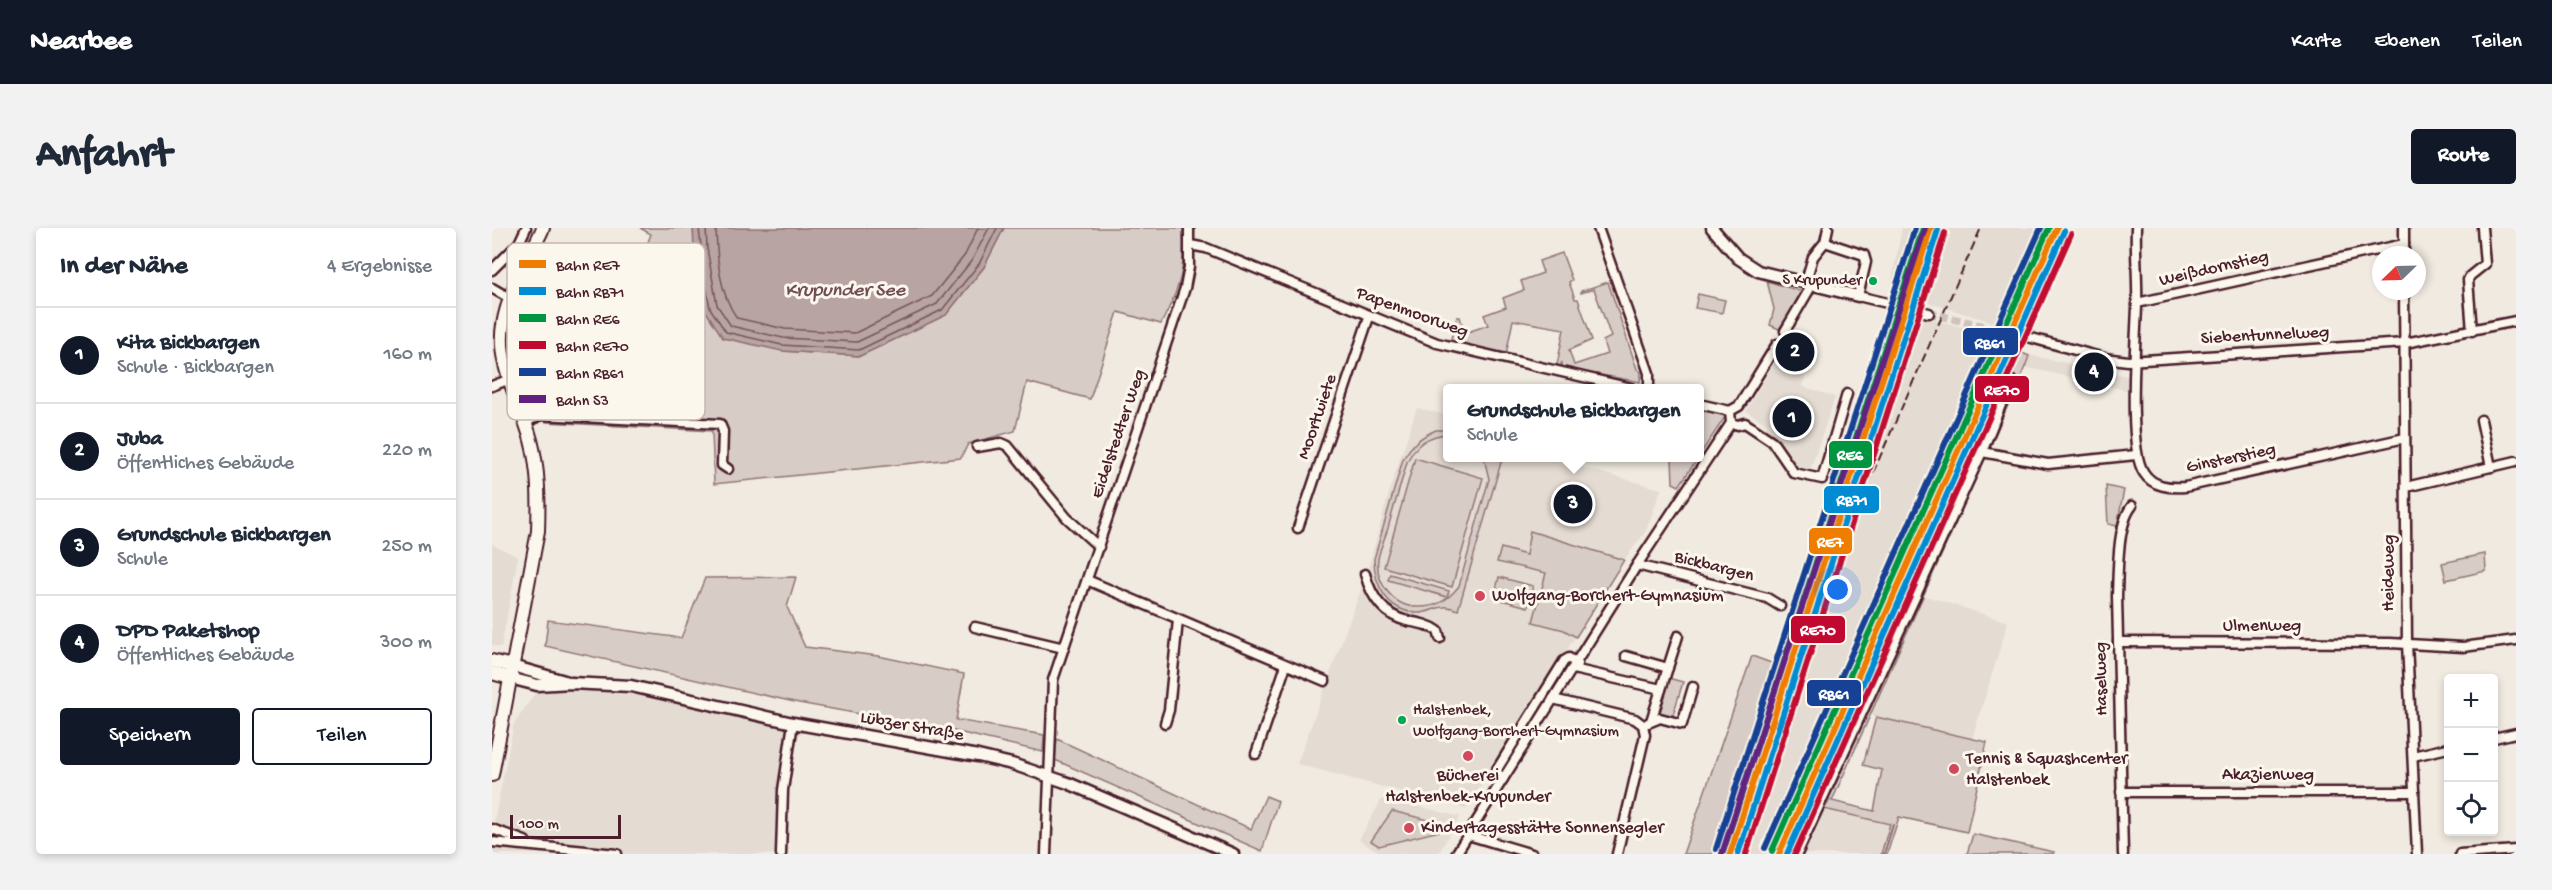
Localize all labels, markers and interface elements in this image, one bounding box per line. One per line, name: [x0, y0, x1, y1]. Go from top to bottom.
text: Nearbee: [30, 26, 132, 59]
text: Karte: [2291, 30, 2341, 55]
text: Ebenen: [2374, 30, 2440, 55]
text: Teilen: [2473, 30, 2522, 55]
button: Route: [2411, 129, 2516, 184]
text: Anfahrt: [36, 132, 171, 181]
legend: [507, 243, 705, 420]
street label: Weißdornstieg: [2157, 246, 2271, 292]
north arrow: [2372, 246, 2426, 300]
text: In der Nähe: [60, 252, 188, 283]
text: 4 Ergebnisse: [327, 256, 432, 279]
text: Bahn RE7: [555, 258, 620, 277]
place label: S Krupunder: [1783, 272, 1863, 291]
marker: S Krupunder: [1867, 275, 1879, 287]
water label: Krupunder See: [785, 280, 906, 303]
street label: Papenmoorweg: [1352, 283, 1471, 343]
text: Bahn RB71: [555, 285, 624, 304]
text: Bahn RE6: [555, 312, 620, 331]
street label: Siebentunnelweg: [2200, 322, 2330, 350]
line badge: RB61: [1962, 327, 2019, 356]
pin: 2: [1776, 330, 1814, 374]
text: Kita Bickbargen: [117, 331, 260, 357]
text: RB61: [1973, 336, 2006, 355]
text: Bahn RE70: [555, 339, 629, 358]
text: 1: [75, 344, 84, 367]
text: 160 m: [383, 344, 432, 367]
pin: 4: [2074, 350, 2114, 394]
text: Schule · Bickbargen: [117, 357, 274, 380]
text: Bahn RB61: [555, 366, 624, 385]
street label: Eidelstedter Weg: [1087, 367, 1151, 501]
street label: Moortwiete: [1294, 371, 1343, 462]
line badge: RE70: [1974, 375, 2030, 403]
text: RE70: [1983, 383, 2020, 402]
popup: [1443, 384, 1704, 462]
text: Bahn S3: [555, 393, 609, 412]
pin: 1: [1772, 396, 1812, 441]
text: Grundschule Bickbargen: [1467, 399, 1680, 425]
text: Schule: [1467, 425, 1518, 448]
text: Juba: [117, 427, 163, 453]
street label: Ginsterstieg: [2184, 439, 2278, 479]
text: 2: [75, 440, 84, 463]
text: 220 m: [382, 440, 432, 463]
line badge: RE6: [1828, 440, 1873, 469]
text: RE6: [1836, 448, 1864, 467]
text: Öffentliches Gebäude: [117, 453, 294, 476]
pin: 3: [1554, 482, 1592, 526]
line badge: RB71: [1823, 485, 1880, 514]
text: RB71: [1835, 493, 1868, 512]
text: Grundschule Bickbargen: [117, 523, 331, 549]
line badge: RE7: [1808, 527, 1853, 555]
text: RE7: [1816, 535, 1844, 554]
street label: Heideweg: [2379, 535, 2400, 611]
text: 3: [74, 536, 85, 559]
text: 250 m: [381, 536, 432, 559]
street label: Bickbargen: [1671, 547, 1756, 587]
text: Schule: [117, 549, 168, 572]
your location: [1823, 575, 1852, 604]
place label: Wolfgang-Borchert-Gymnasium: [1492, 586, 1724, 607]
marker: Wolfgang-Borchert-Gymnasium: [1473, 589, 1487, 603]
line badge: RE70: [1790, 615, 1846, 644]
street label: Ulmenweg: [2223, 616, 2301, 637]
text: DPD Paketshop: [117, 619, 260, 645]
text: RE70: [1799, 623, 1836, 642]
text: 4: [75, 632, 84, 655]
text: 300 m: [380, 632, 432, 655]
street label: Haselweg: [2091, 642, 2113, 716]
text: Öffentliches Gebäude: [117, 645, 294, 668]
map controls: [2444, 674, 2498, 836]
button: +: [2444, 674, 2498, 728]
line badge: RB61: [1806, 679, 1862, 707]
text: RB61: [1817, 687, 1850, 706]
place label: Halstenbek, Wolfgang-Borchert-Gymnasium: [1413, 702, 1619, 742]
button: Speichern: [60, 708, 240, 765]
button: Teilen: [252, 708, 432, 765]
street label: Lübzer Straße: [859, 708, 966, 747]
marker: Halstenbek, Wolfgang-Borchert-Gymnasium: [1396, 714, 1408, 726]
button: −: [2444, 728, 2498, 782]
marker: Bücherei Halstenbek-Krupunder: [1461, 749, 1475, 763]
place label: Tennis & Squashcenter Halstenbek: [1965, 749, 2129, 791]
marker: Tennis & Squashcenter Halstenbek: [1947, 762, 1961, 776]
street label: Akazienweg: [2222, 765, 2314, 786]
place label: Bücherei Halstenbek-Krupunder: [1385, 766, 1552, 808]
button: locate: [2444, 782, 2498, 836]
scale bar: [510, 812, 621, 840]
text: 100 m: [519, 816, 559, 835]
place label: Kindertagesstätte Sonnensegler: [1421, 818, 1665, 839]
marker: Kindertagesstätte Sonnensegler: [1402, 821, 1416, 835]

